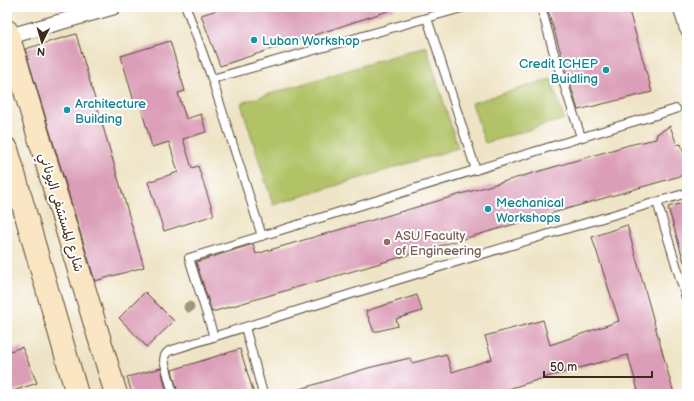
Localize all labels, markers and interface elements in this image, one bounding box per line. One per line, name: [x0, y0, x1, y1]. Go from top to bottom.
north arrow: [22, 22, 62, 62]
place label: Luban Workshop: [262, 33, 360, 49]
marker: Luban Workshop: [249, 35, 259, 45]
text: N: [36, 45, 46, 58]
place label: Credit ICHEP Buidling: [519, 56, 598, 87]
marker: Credit ICHEP Buidling: [601, 65, 611, 75]
place label: Architecture Building: [75, 96, 146, 127]
marker: Architecture Building: [62, 105, 72, 115]
street label: شارع المستشفى اليوناني: [32, 151, 87, 275]
place label: Mechanical Workshops: [496, 195, 564, 226]
marker: Mechanical Workshops: [483, 204, 493, 214]
place label: ASU Faculty of Engineering: [395, 228, 482, 259]
marker: ASU Faculty of Engineering: [382, 237, 392, 247]
scale bar: [544, 353, 652, 379]
text: 50 m: [550, 360, 577, 375]

